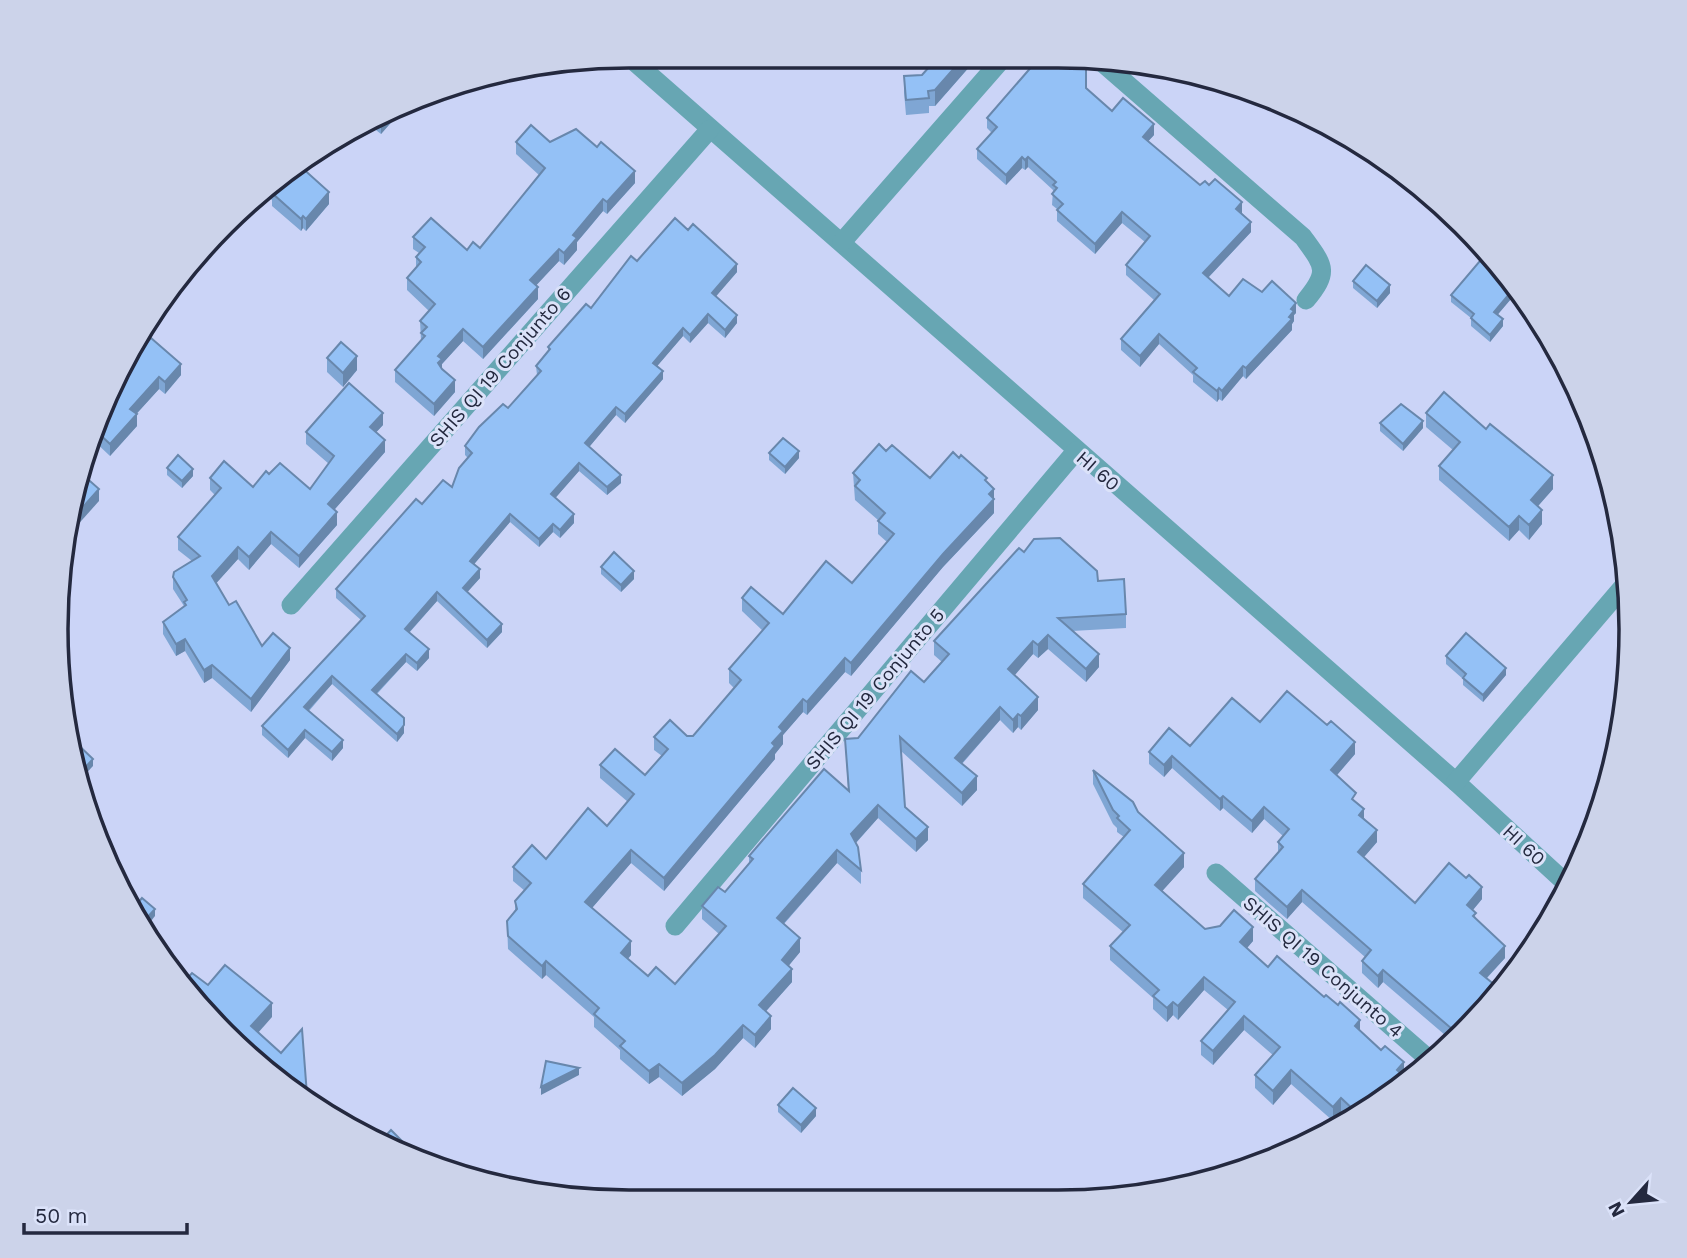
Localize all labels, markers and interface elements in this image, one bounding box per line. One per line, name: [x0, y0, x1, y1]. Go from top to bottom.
street label: SHIS QI 19 Conjunto 6: [424, 282, 576, 452]
street label: HI 60: [1072, 446, 1124, 496]
street label: SHIS QI 19 Conjunto 5: [801, 604, 949, 774]
street label: HI 60: [1498, 820, 1550, 870]
street label: SHIS QI 19 Conjunto 4: [1238, 891, 1408, 1043]
north arrow: [1596, 1167, 1666, 1237]
scale bar: [24, 1192, 187, 1236]
text: N: [1603, 1198, 1630, 1221]
text: 50 m: [35, 1203, 87, 1228]

